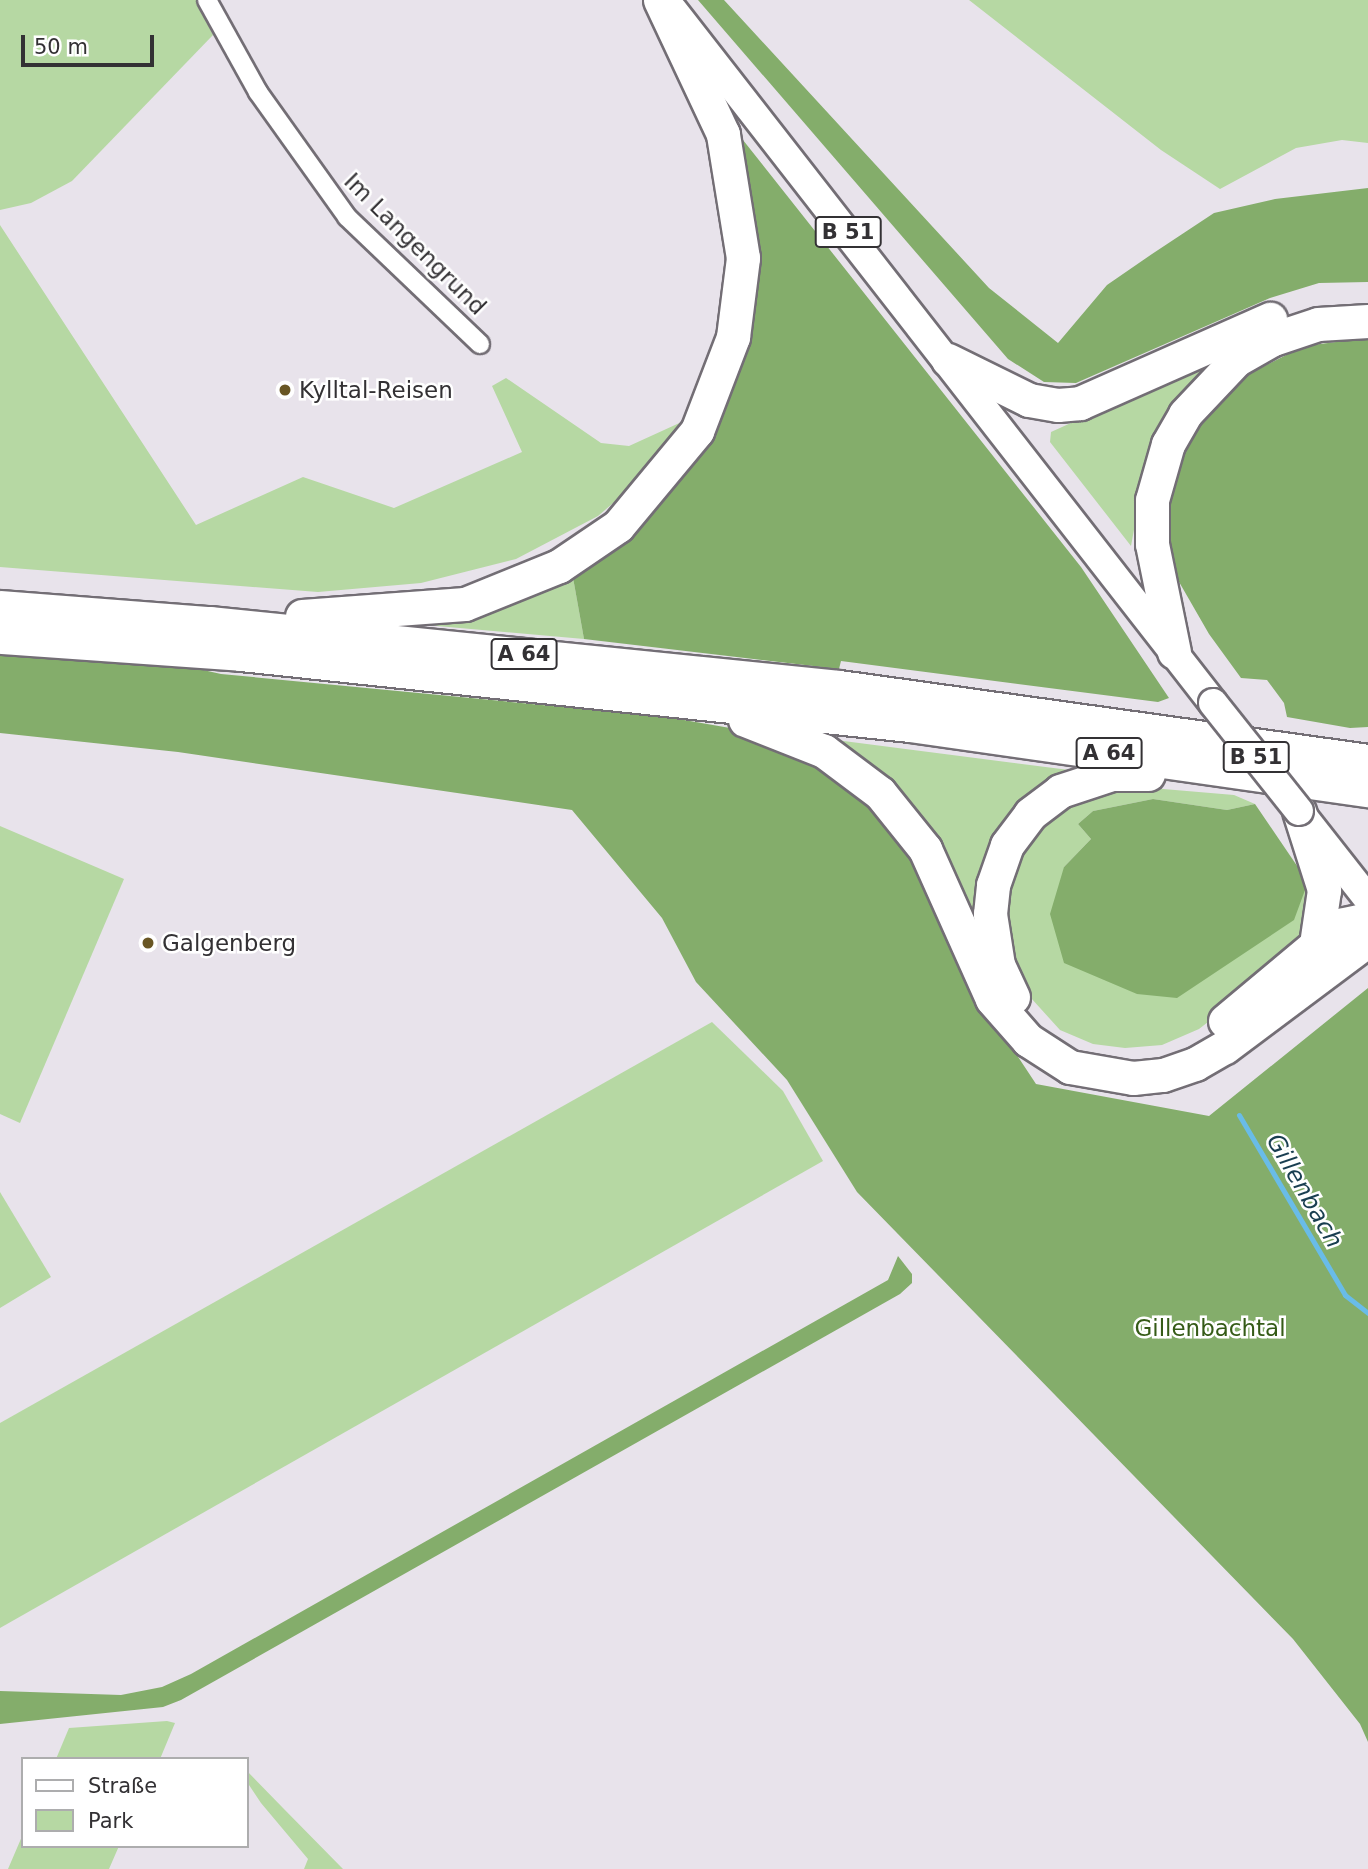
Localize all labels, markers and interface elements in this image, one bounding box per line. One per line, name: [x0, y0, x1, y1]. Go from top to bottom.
scale bar: [24, 21, 158, 65]
text: 50 m: [34, 35, 88, 59]
street label: Im Langengrund: [338, 167, 492, 321]
road number: B 51: [813, 215, 883, 250]
place label: Kylltal-Reisen: [299, 376, 453, 404]
marker: Kylltal-Reisen: [277, 382, 293, 398]
road number: A 64: [489, 636, 559, 672]
road number: A 64: [1074, 736, 1144, 770]
road number: B 51: [1221, 740, 1291, 774]
place label: Galgenberg: [162, 929, 296, 957]
marker: Galgenberg: [140, 935, 156, 951]
water label: Gillenbach: [1260, 1129, 1348, 1253]
park label: Gillenbachtal: [1134, 1314, 1286, 1342]
legend: [21, 1757, 248, 1848]
text: Straße: [88, 1774, 157, 1798]
text: Park: [88, 1809, 133, 1833]

